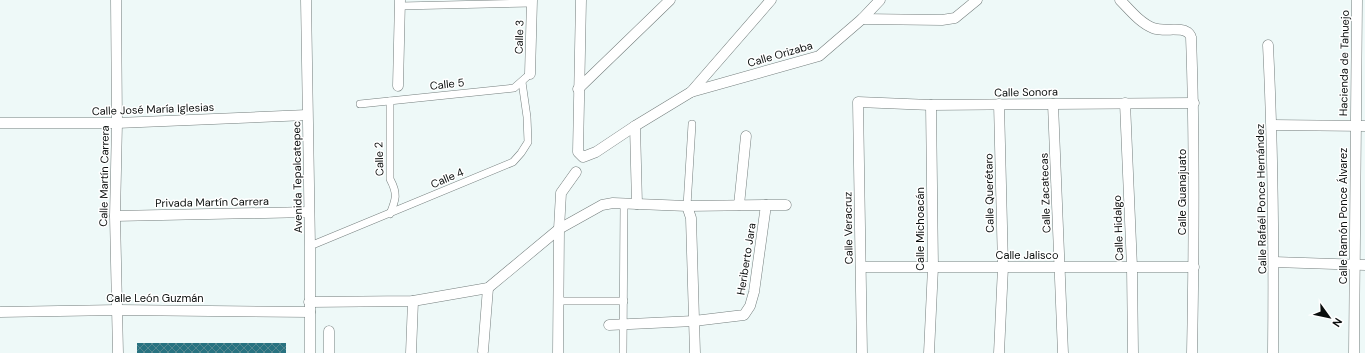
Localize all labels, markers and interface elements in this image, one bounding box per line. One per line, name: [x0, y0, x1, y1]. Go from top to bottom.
street label: Hacienda de Tahuejo: [1336, 10, 1352, 116]
street label: Calle 3: [511, 20, 527, 54]
street label: Calle Orizaba: [746, 38, 814, 70]
street label: Calle 5: [429, 75, 465, 93]
street label: Calle Sonora: [994, 84, 1058, 100]
street label: Calle José María Iglesias: [92, 100, 214, 118]
street label: Avenida Tepalcatepec: [289, 121, 305, 233]
street label: Calle Rafaél Ponce Hernández: [1253, 124, 1269, 274]
street label: Calle Martín Carrera: [96, 125, 112, 227]
street label: Calle 2: [371, 142, 387, 176]
street label: Calle Ramón Ponce Álvarez: [1336, 148, 1350, 284]
street label: Calle Guanajuato: [1175, 149, 1189, 235]
street label: Calle Querétaro: [981, 153, 997, 233]
street label: Calle Zacatecas: [1037, 153, 1053, 233]
street label: Calle 4: [428, 165, 466, 191]
street label: Calle Michoacán: [913, 187, 927, 271]
street label: Calle Veracruz: [840, 192, 856, 264]
street label: Privada Martín Carrera: [155, 194, 269, 210]
street label: Calle Hidalgo: [1110, 195, 1126, 261]
street label: Heriberto Jara: [733, 222, 759, 296]
street label: Calle Jalisco: [996, 248, 1058, 262]
street label: Calle León Guzmán: [106, 291, 204, 305]
north arrow: [1309, 297, 1349, 337]
text: N: [1329, 315, 1345, 330]

